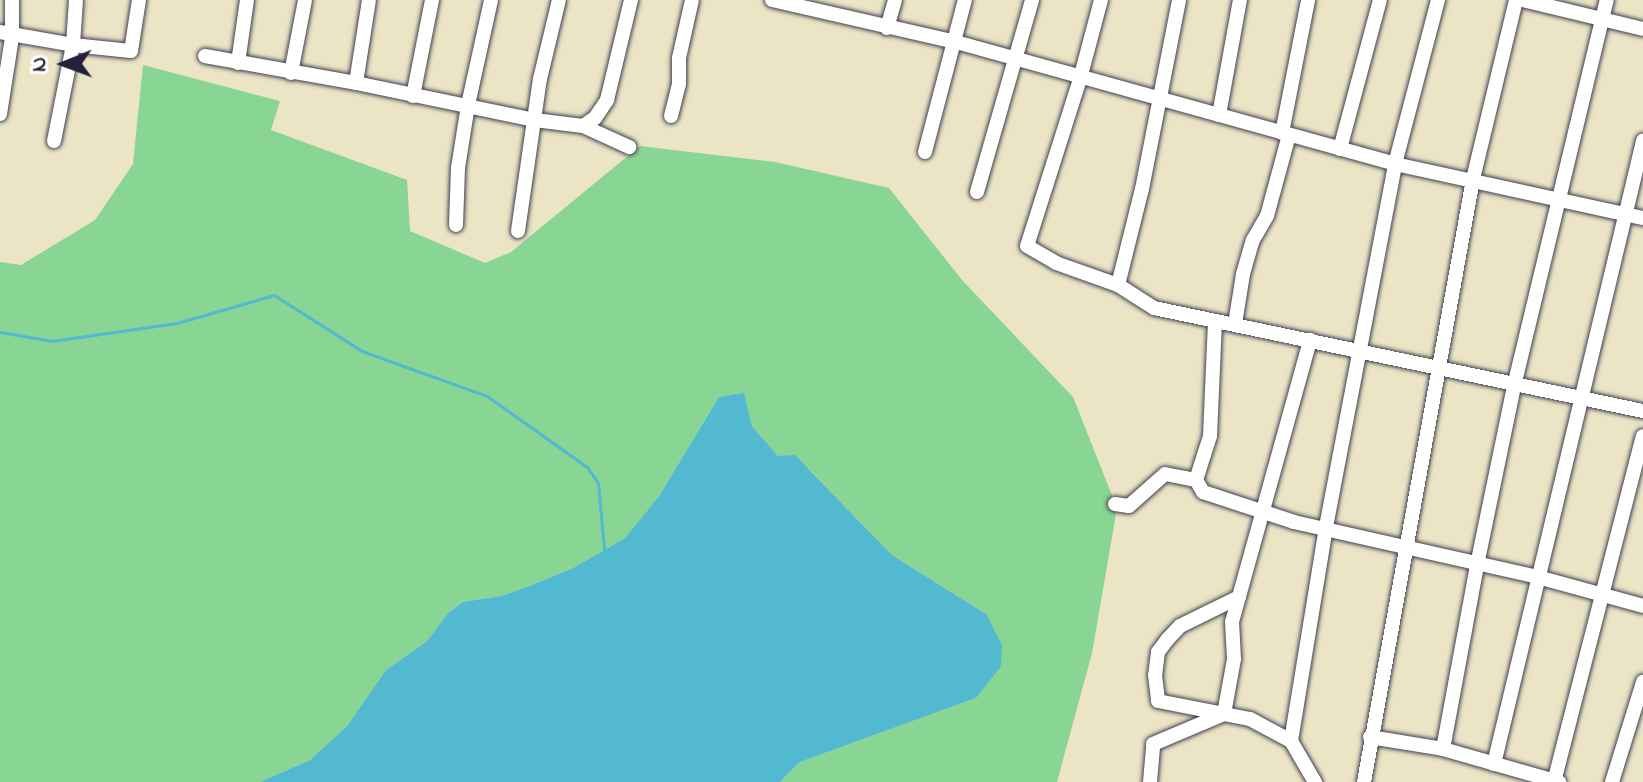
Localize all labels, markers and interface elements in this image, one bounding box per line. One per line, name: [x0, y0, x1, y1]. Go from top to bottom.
north arrow: [24, 24, 104, 104]
text: N: [24, 57, 56, 72]

